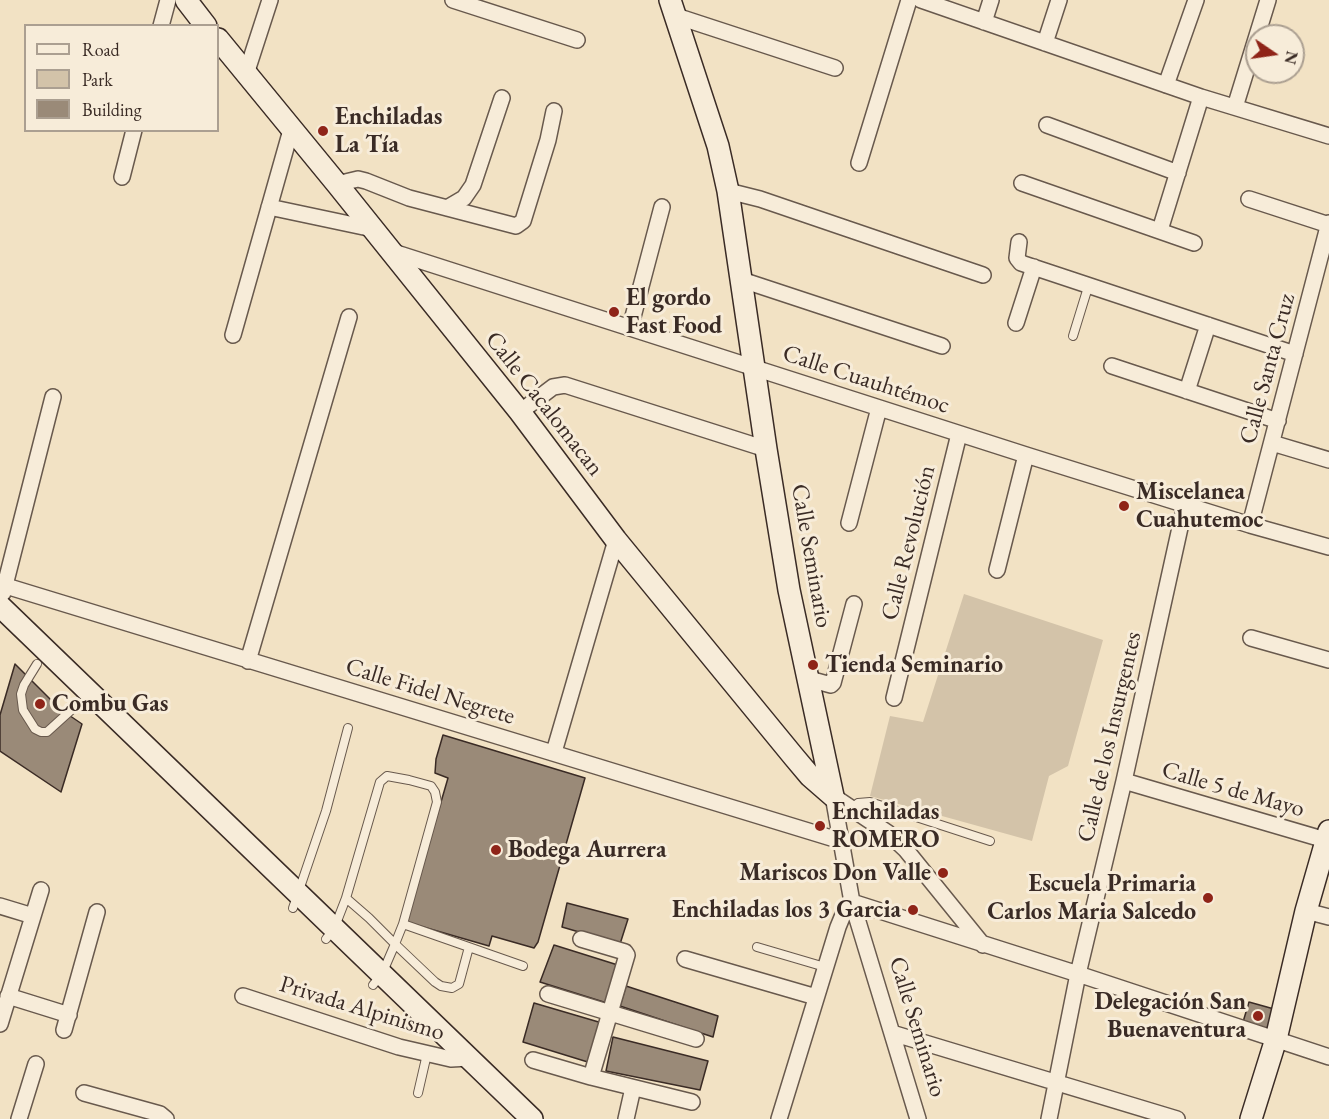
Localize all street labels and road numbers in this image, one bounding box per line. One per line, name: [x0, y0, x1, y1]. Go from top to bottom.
street label: Calle Santa Cruz: [1234, 291, 1302, 447]
street label: Calle Cacalomacan: [479, 326, 609, 482]
street label: Calle Cuauhtémoc: [779, 339, 953, 421]
street label: Calle Revolución: [876, 462, 942, 624]
street label: Calle Seminario: [784, 482, 838, 630]
street label: Calle de los Insurgentes: [1072, 629, 1148, 845]
street label: Calle Fidel Negrete: [342, 653, 518, 731]
street label: Calle 5 de Mayo: [1158, 756, 1308, 824]
street label: Calle Seminario: [882, 953, 952, 1101]
street label: Privada Alpinismo: [276, 970, 448, 1048]

